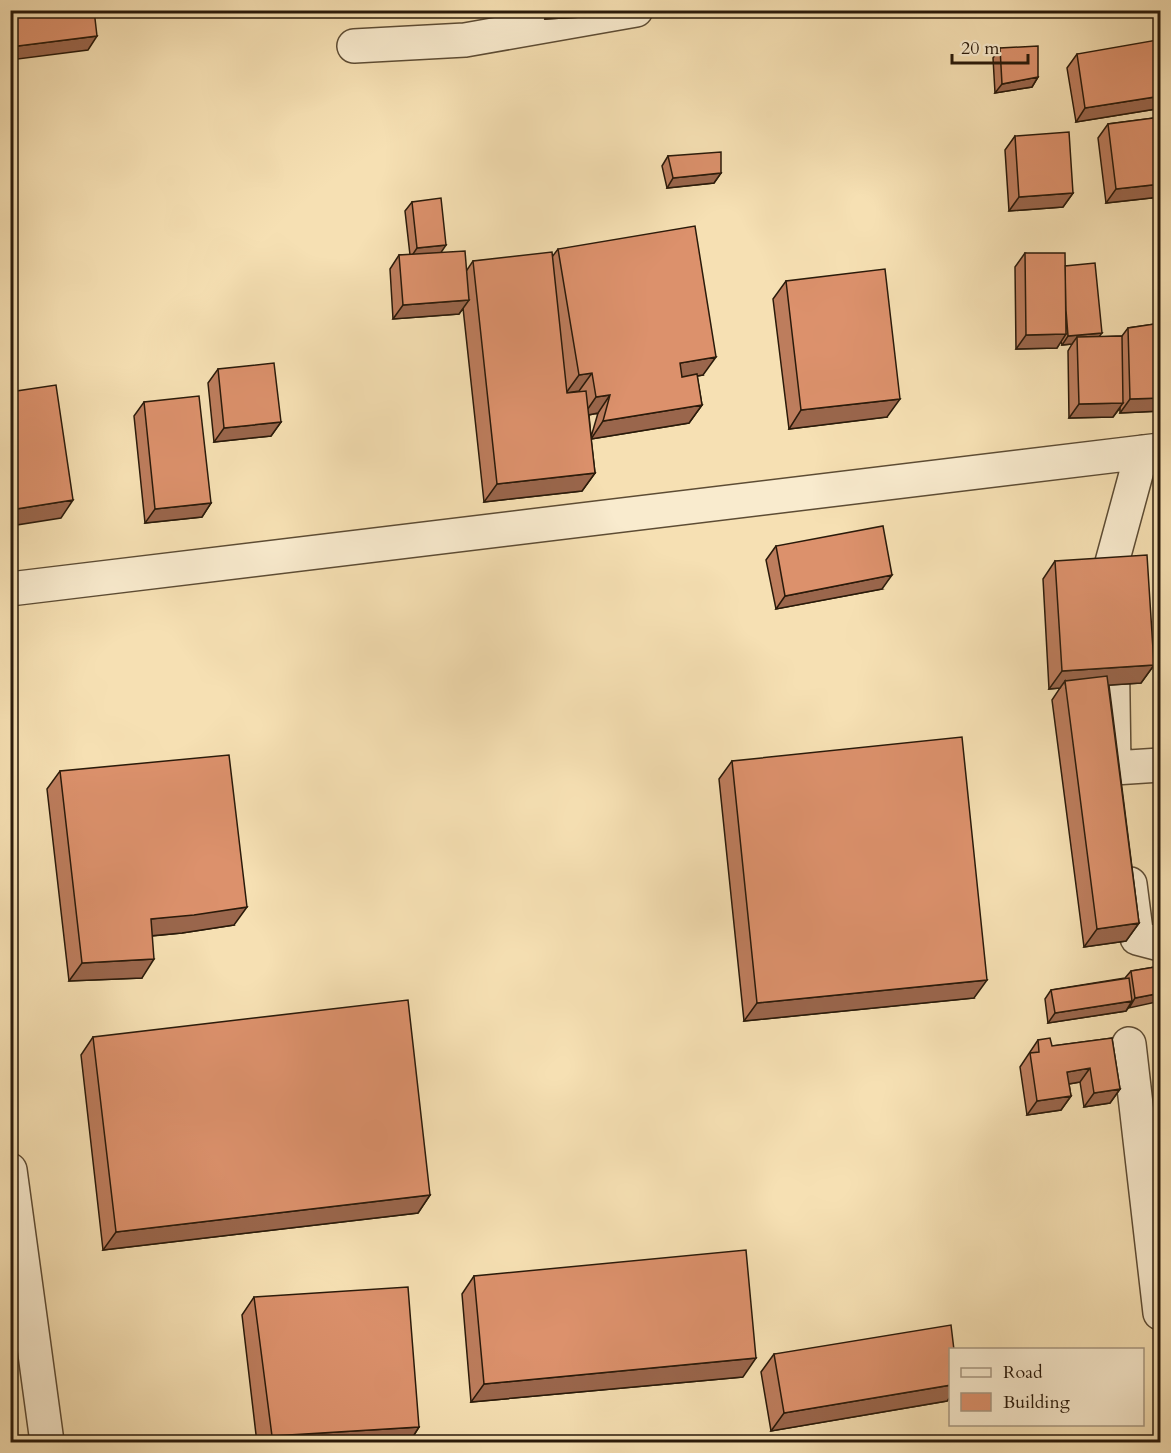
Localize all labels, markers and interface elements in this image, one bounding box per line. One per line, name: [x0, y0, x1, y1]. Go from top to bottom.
scale bar: [952, 27, 1028, 65]
text: 20 m: [961, 36, 1000, 61]
legend: [949, 1348, 1144, 1426]
text: Road: [1003, 1360, 1043, 1385]
text: Building: [1003, 1390, 1071, 1415]

